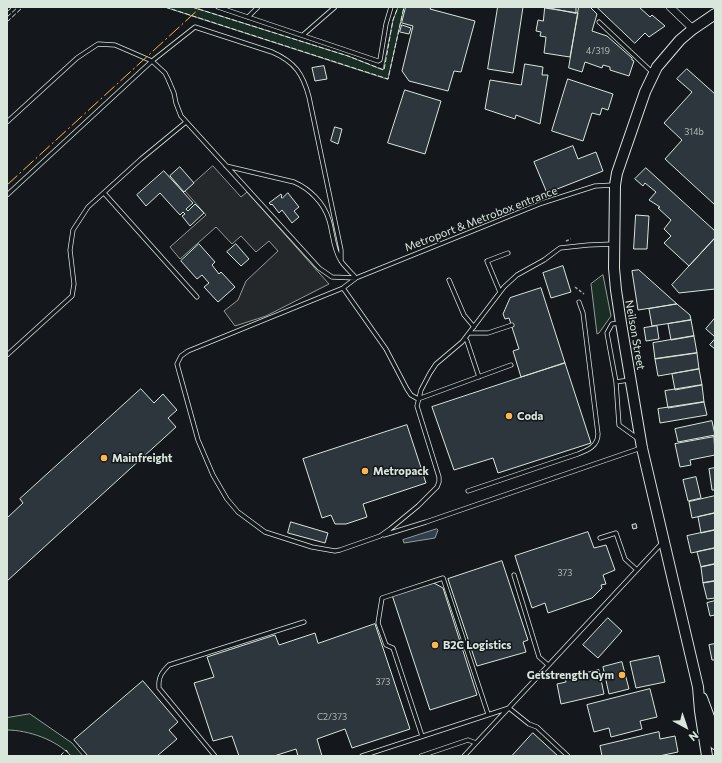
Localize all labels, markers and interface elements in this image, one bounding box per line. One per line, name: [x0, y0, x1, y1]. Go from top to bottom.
house number: 4/319: [586, 46, 610, 56]
house number: 314b: [684, 127, 704, 137]
street label: Metroport & Metrobox entrance: [403, 184, 559, 254]
street label: Neilson Street: [622, 299, 648, 371]
place label: Coda: [517, 409, 543, 423]
marker: Coda: [504, 411, 514, 421]
place label: Mainfreight: [112, 451, 173, 465]
marker: Mainfreight: [99, 453, 109, 463]
place label: Metropack: [373, 464, 429, 478]
marker: Metropack: [360, 466, 370, 476]
house number: 373: [558, 568, 572, 578]
place label: B2C Logistics: [443, 638, 511, 652]
marker: B2C Logistics: [430, 640, 440, 650]
place label: Getstrength Gym: [527, 668, 614, 682]
marker: Getstrength Gym: [617, 670, 627, 680]
house number: 373: [376, 677, 390, 687]
north arrow: [666, 707, 706, 747]
house number: C2/373: [317, 712, 347, 722]
text: N: [687, 729, 701, 744]

